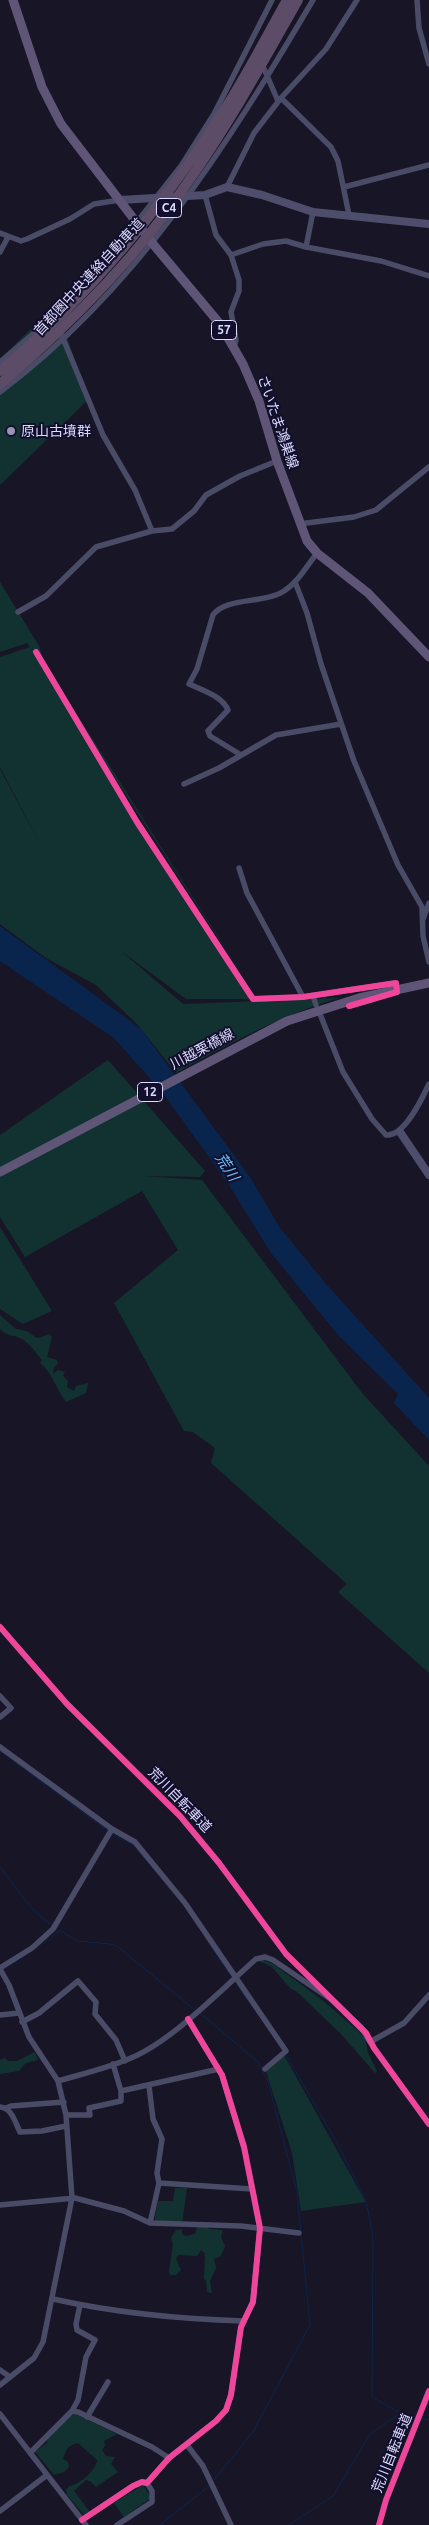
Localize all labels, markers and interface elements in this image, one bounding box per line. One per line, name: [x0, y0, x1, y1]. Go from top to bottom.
road number: C4: [156, 198, 182, 218]
street label: 首都圏中央連絡自動車道: [30, 215, 148, 339]
road number: 57: [212, 320, 236, 340]
street label: さいたま鴻巣線: [254, 373, 302, 471]
place label: 原山古墳群: [21, 423, 91, 439]
marker: 原山古墳群: [5, 425, 17, 437]
street label: 川越栗橋線: [167, 1025, 237, 1073]
road number: 12: [138, 1082, 162, 1102]
water label: 荒川: [211, 1150, 243, 1184]
street label: 荒川自転車道: [145, 1764, 215, 1836]
street label: 荒川自転車道: [368, 2411, 416, 2495]

